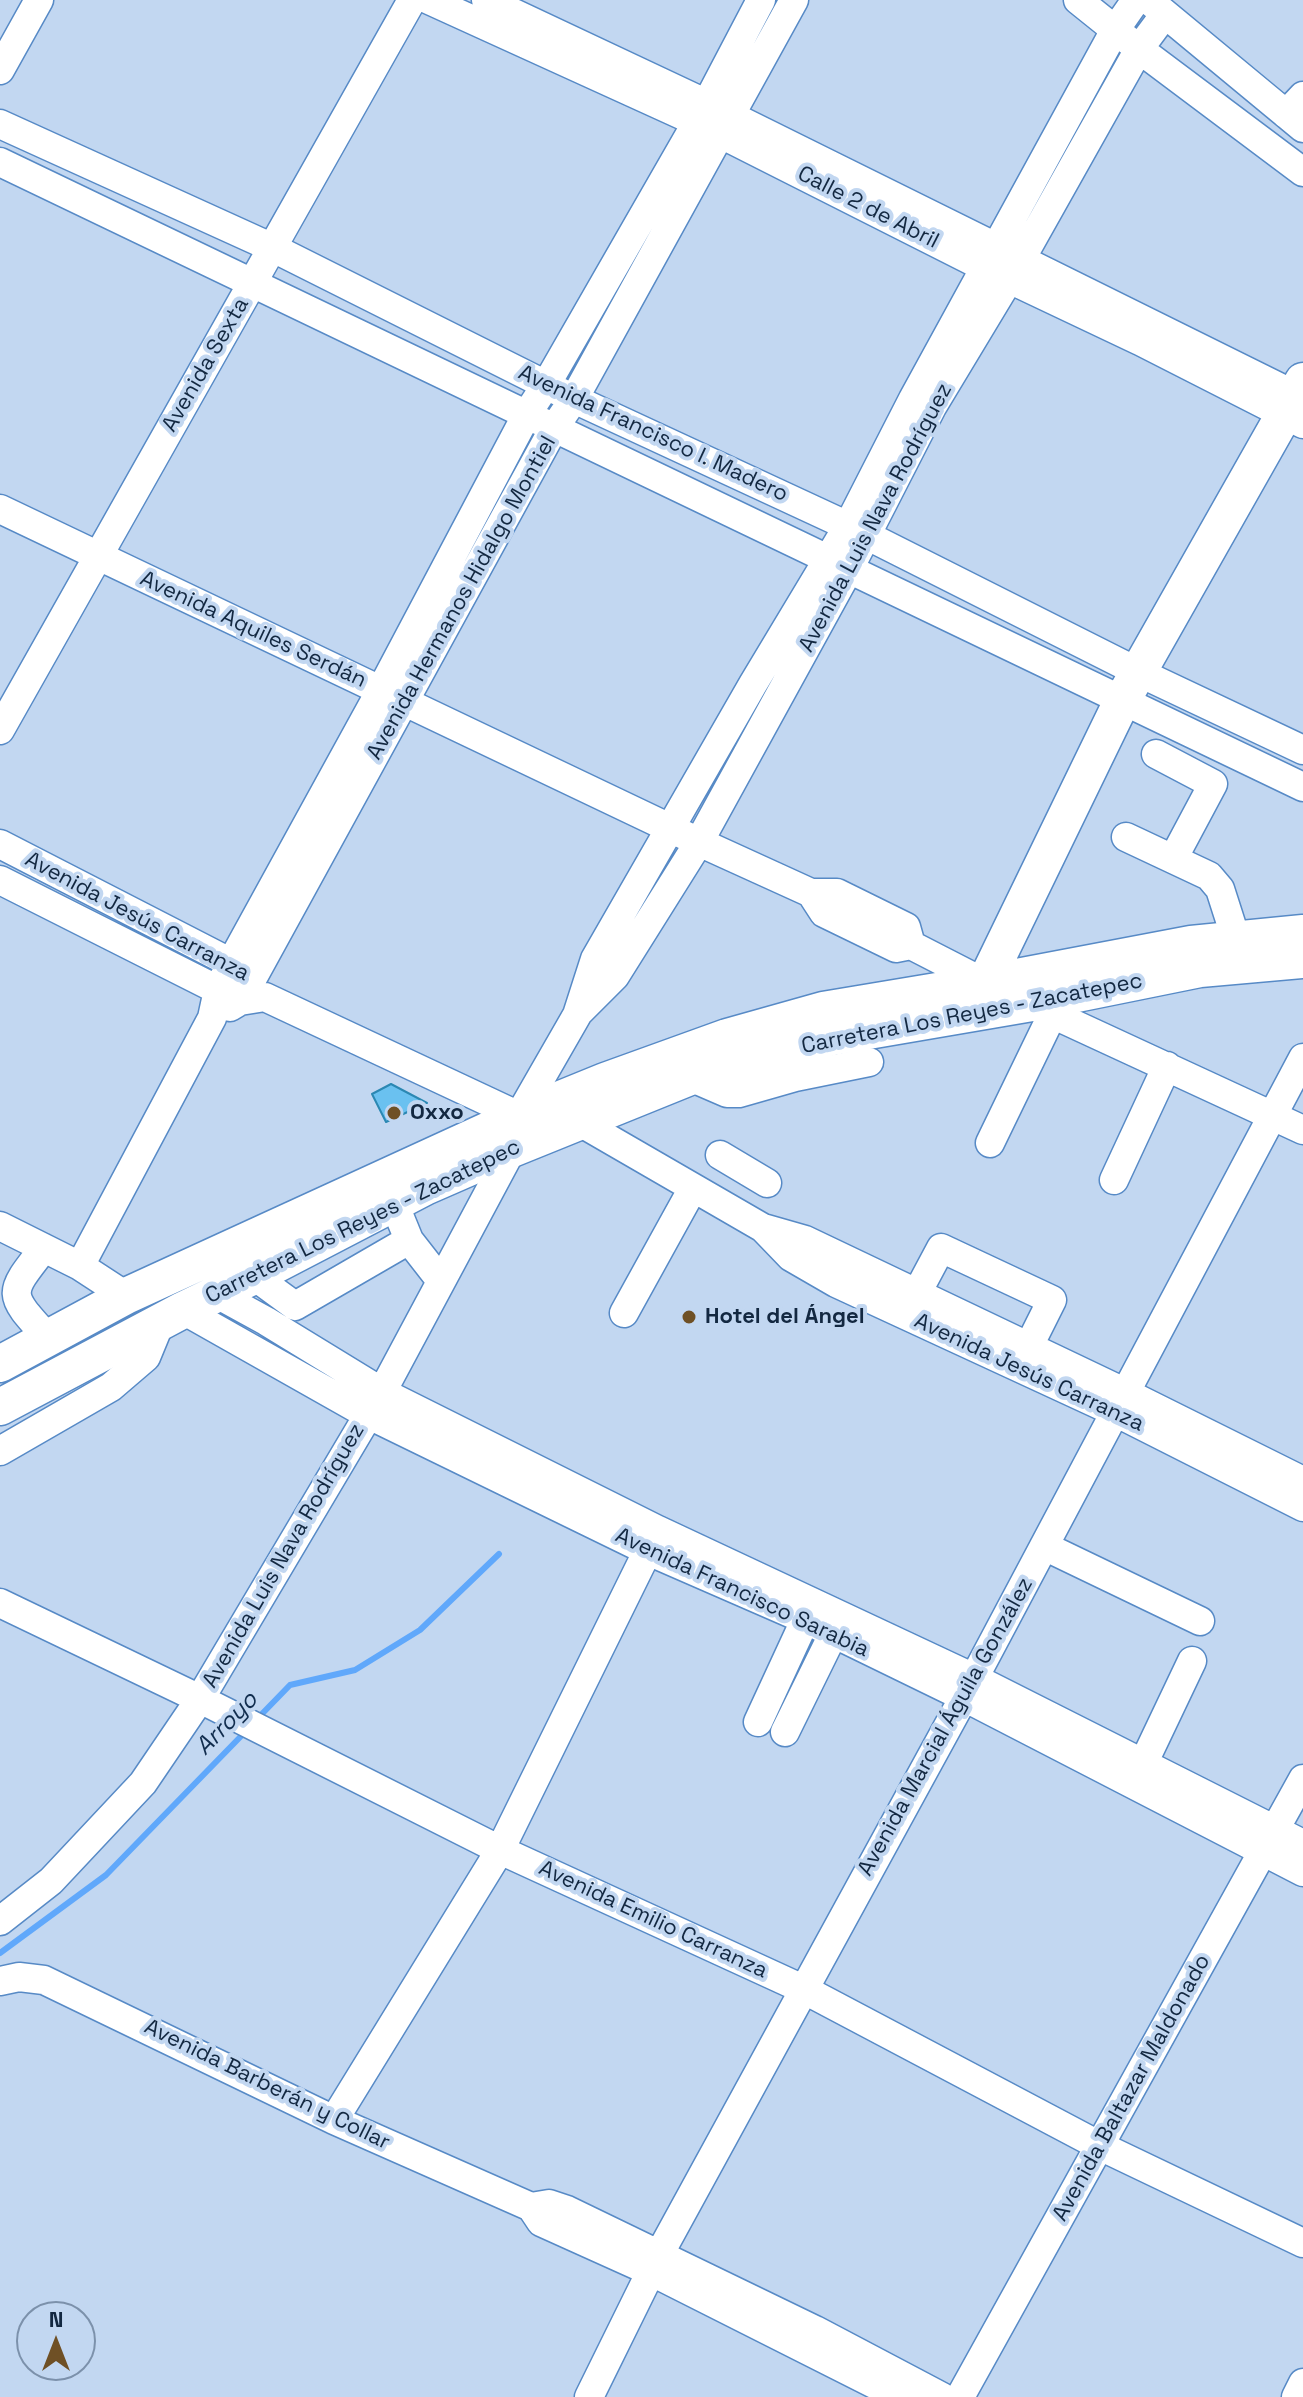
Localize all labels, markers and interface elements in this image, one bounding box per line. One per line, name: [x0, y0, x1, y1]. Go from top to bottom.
street label: Calle 2 de Abril: [793, 161, 943, 255]
street label: Avenida Sexta: [157, 293, 255, 437]
street label: Avenida Francisco I. Madero: [514, 360, 792, 508]
street label: Avenida Luis Nava Rodríguez: [794, 379, 958, 657]
street label: Avenida Hermanos Hidalgo Montiel: [362, 432, 562, 764]
street label: Avenida Aquiles Serdán: [136, 566, 370, 694]
street label: Avenida Jesús Carranza: [20, 847, 254, 987]
street label: Carretera Los Reyes - Zacatepec: [799, 968, 1145, 1060]
place label: Oxxo: [410, 1100, 464, 1126]
marker: Oxxo: [385, 1104, 403, 1122]
street label: Carretera Los Reyes - Zacatepec: [201, 1134, 525, 1310]
place label: Hotel del Ángel: [705, 1304, 865, 1330]
marker: Hotel del Ángel: [680, 1308, 698, 1326]
street label: Avenida Jesús Carranza: [910, 1308, 1148, 1438]
street label: Avenida Luis Nava Rodríguez: [197, 1419, 371, 1693]
street label: Avenida Francisco Sarabia: [611, 1523, 873, 1663]
street label: Avenida Marcial Águila González: [853, 1573, 1039, 1881]
water label: Arroyo: [190, 1686, 264, 1762]
street label: Avenida Emilio Carranza: [535, 1855, 771, 1985]
street label: Avenida Baltazar Maldonado: [1047, 1950, 1217, 2226]
street label: Avenida Barberán y Collar: [140, 2014, 394, 2156]
north arrow: [16, 2301, 96, 2381]
text: N: [49, 2305, 63, 2333]

